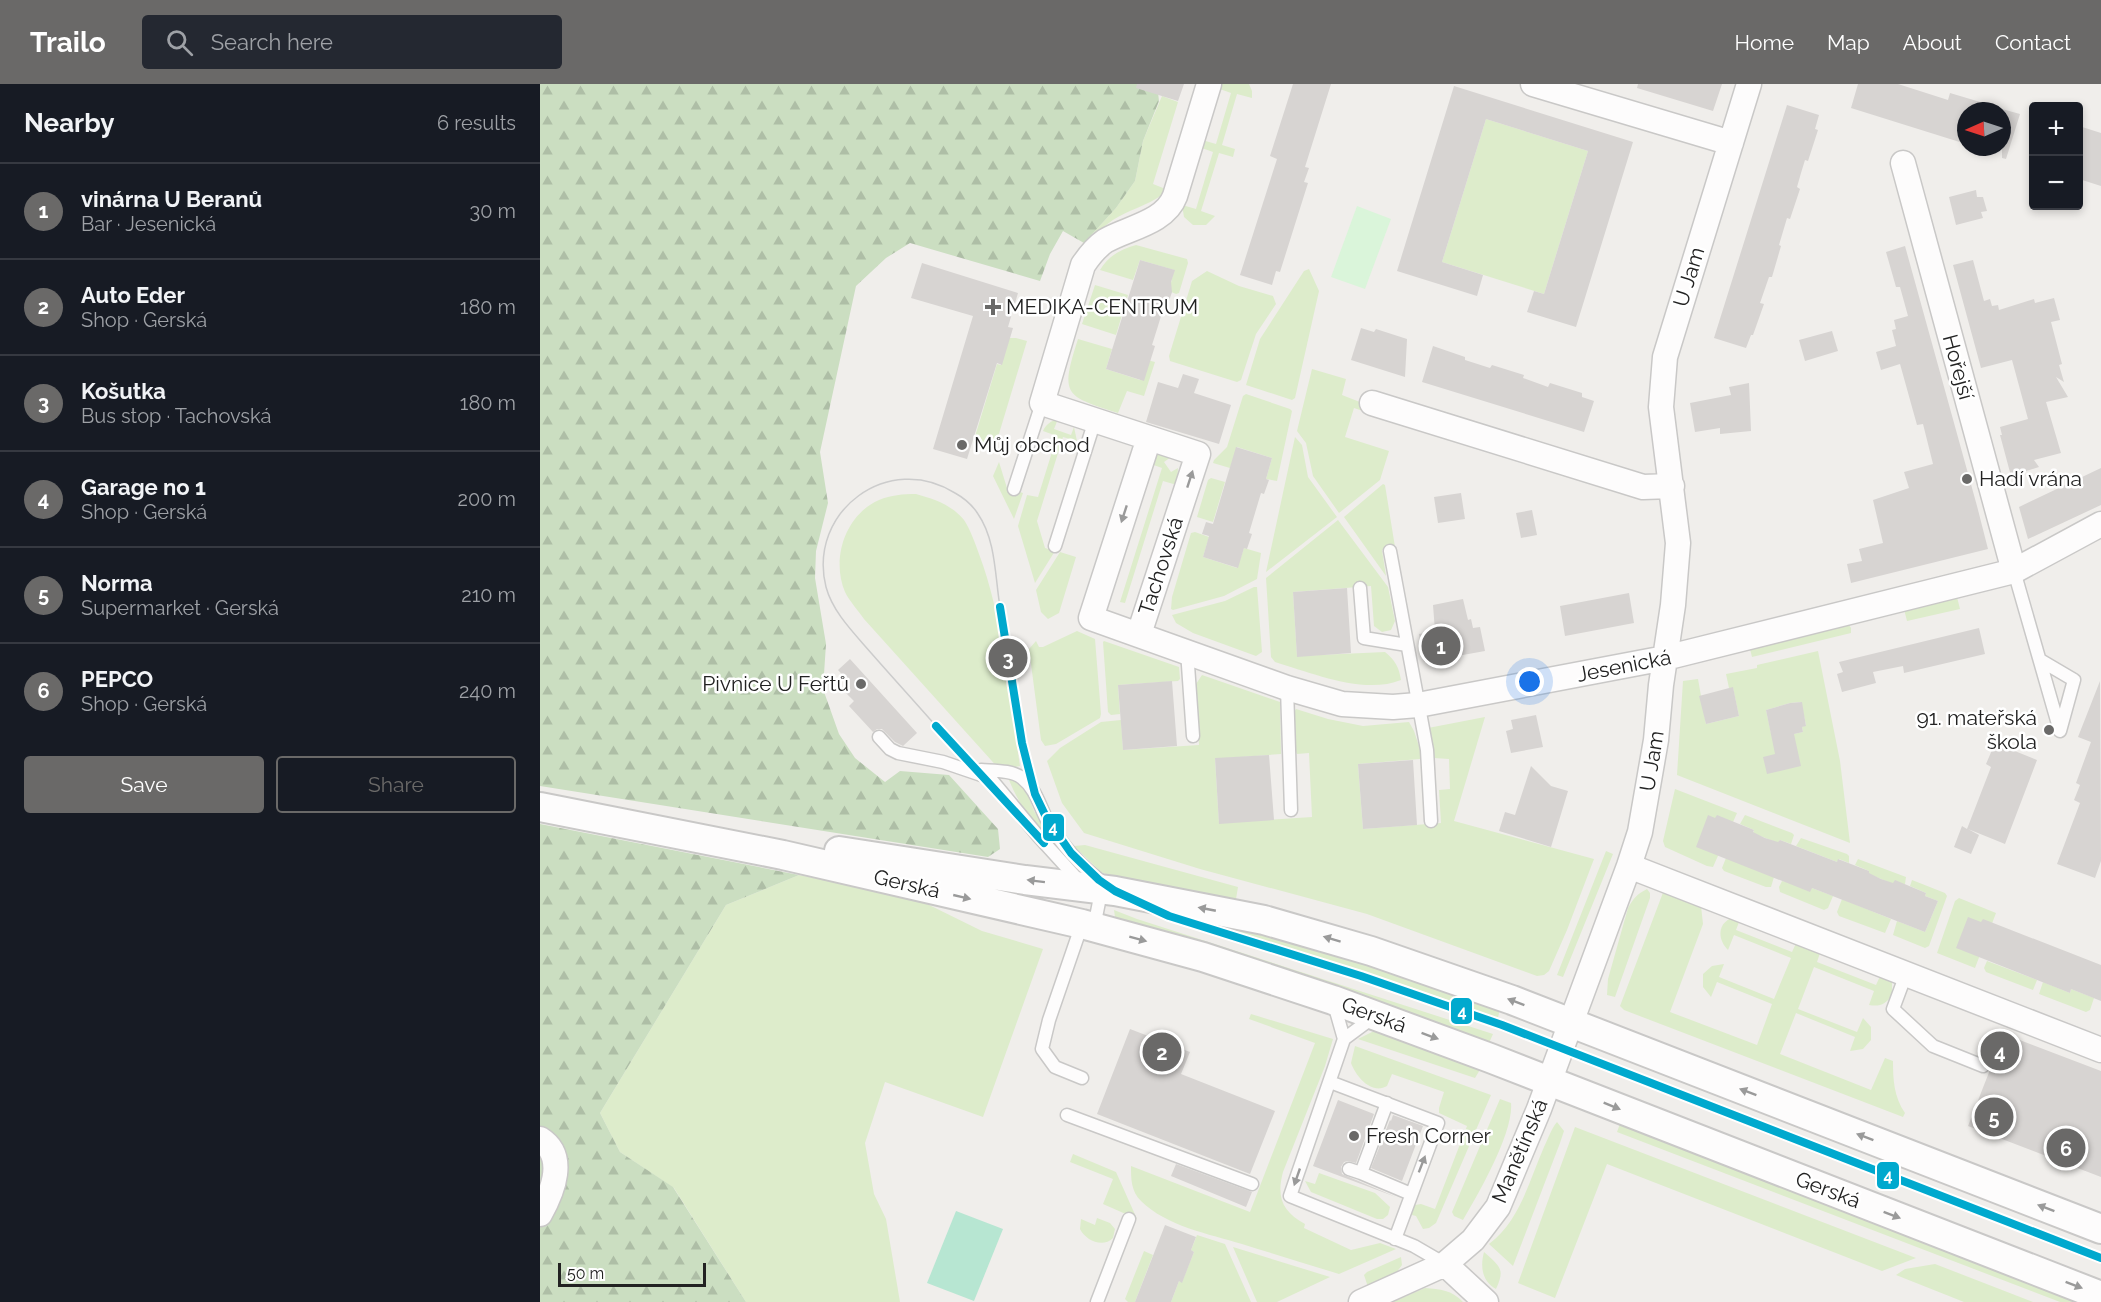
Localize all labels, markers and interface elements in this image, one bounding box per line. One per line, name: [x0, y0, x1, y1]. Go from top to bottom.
search box: [142, 15, 562, 69]
text: Trailo: [30, 26, 106, 59]
icon: search: [163, 26, 196, 59]
text: Search here: [211, 29, 333, 55]
text: Home: [1735, 30, 1794, 55]
text: Map: [1827, 30, 1870, 55]
text: About: [1903, 30, 1962, 55]
text: Contact: [1995, 30, 2071, 55]
north arrow: [1957, 102, 2011, 156]
map controls: [2029, 102, 2083, 210]
button: +: [2029, 102, 2083, 156]
text: Nearby: [24, 108, 114, 138]
text: 6 results: [437, 111, 516, 135]
button: −: [2029, 156, 2083, 210]
text: vinárna U Beranů: [81, 186, 262, 212]
text: 1: [39, 199, 48, 223]
text: 30 m: [470, 199, 516, 223]
text: Bar · Jesenická: [81, 212, 216, 236]
street label: U Jam: [1668, 244, 1709, 310]
text: Auto Eder: [81, 282, 185, 308]
place label: MEDIKA-CENTRUM: [1006, 294, 1198, 319]
text: 2: [38, 295, 49, 319]
text: 180 m: [460, 295, 516, 319]
marker: MEDIKA-CENTRUM: [984, 298, 1002, 316]
text: Shop · Gerská: [81, 308, 207, 332]
street label: Hořejší: [1938, 331, 1979, 403]
text: Košutka: [81, 378, 166, 404]
text: 3: [38, 391, 49, 415]
text: 180 m: [460, 391, 516, 415]
text: Bus stop · Tachovská: [81, 404, 271, 428]
place label: Můj obchod: [974, 432, 1090, 457]
marker: Můj obchod: [955, 438, 969, 452]
place label: Hadí vrána: [1979, 466, 2082, 491]
one-way arrow: [1185, 470, 1195, 488]
marker: Hadí vrána: [1960, 472, 1974, 486]
text: Garage no 1: [81, 474, 206, 500]
text: 4: [38, 487, 49, 511]
text: 200 m: [458, 487, 516, 511]
text: Shop · Gerská: [81, 500, 207, 524]
one-way arrow: [1119, 505, 1129, 523]
street label: Tachovská: [1133, 514, 1188, 618]
text: Norma: [81, 570, 153, 596]
text: 5: [38, 583, 49, 607]
text: 210 m: [461, 583, 516, 607]
text: Supermarket · Gerská: [81, 596, 279, 620]
pin: 1: [1422, 624, 1460, 668]
pin: 3: [988, 636, 1028, 680]
street label: Jesenická: [1575, 644, 1673, 687]
text: PEPCO: [81, 666, 153, 692]
your location: [1515, 667, 1544, 696]
place label: Pivnice U Feřtů: [702, 671, 849, 696]
marker: Pivnice U Feřtů: [854, 677, 868, 691]
text: 6: [37, 679, 50, 703]
text: 240 m: [459, 679, 516, 703]
text: Shop · Gerská: [81, 692, 207, 716]
place label: 91. mateřská škola: [1916, 705, 2037, 754]
marker: 91. mateřská škola: [2042, 723, 2056, 737]
street label: U Jam: [1634, 729, 1669, 793]
button: Save: [24, 756, 264, 813]
button: Share: [276, 756, 516, 813]
line badge: 4: [1042, 813, 1065, 842]
text: 4: [1048, 818, 1058, 837]
street label: Gerská: [871, 864, 943, 903]
one-way arrow: [1027, 877, 1046, 886]
one-way arrow: [953, 893, 971, 903]
one-way arrow: [1197, 904, 1216, 913]
one-way arrow: [1323, 934, 1341, 943]
one-way arrow: [1129, 935, 1147, 945]
street label: Gerská: [1338, 991, 1410, 1038]
line badge: 4: [1450, 997, 1473, 1025]
one-way arrow: [1507, 997, 1525, 1006]
text: 4: [1457, 1002, 1467, 1021]
pin: 4: [1980, 1028, 2020, 1074]
pin: 2: [1142, 1030, 1182, 1074]
one-way arrow: [1421, 1032, 1439, 1041]
one-way arrow: [1739, 1087, 1757, 1096]
pin: 5: [1974, 1094, 2014, 1140]
street label: Manětínská: [1486, 1095, 1553, 1207]
one-way arrow: [1603, 1102, 1621, 1111]
place label: Fresh Corner: [1366, 1123, 1492, 1148]
pin: 6: [2046, 1126, 2086, 1170]
marker: Fresh Corner: [1347, 1129, 1361, 1143]
one-way arrow: [1856, 1132, 1874, 1142]
one-way arrow: [1417, 1155, 1427, 1173]
line badge: 4: [1876, 1161, 1900, 1190]
street label: Gerská: [1792, 1166, 1864, 1213]
text: 4: [1883, 1166, 1893, 1185]
one-way arrow: [1291, 1168, 1301, 1186]
one-way arrow: [2037, 1203, 2055, 1213]
one-way arrow: [1883, 1211, 1901, 1220]
scale bar: [558, 1260, 706, 1288]
text: 50 m: [567, 1264, 604, 1283]
one-way arrow: [2065, 1281, 2083, 1291]

